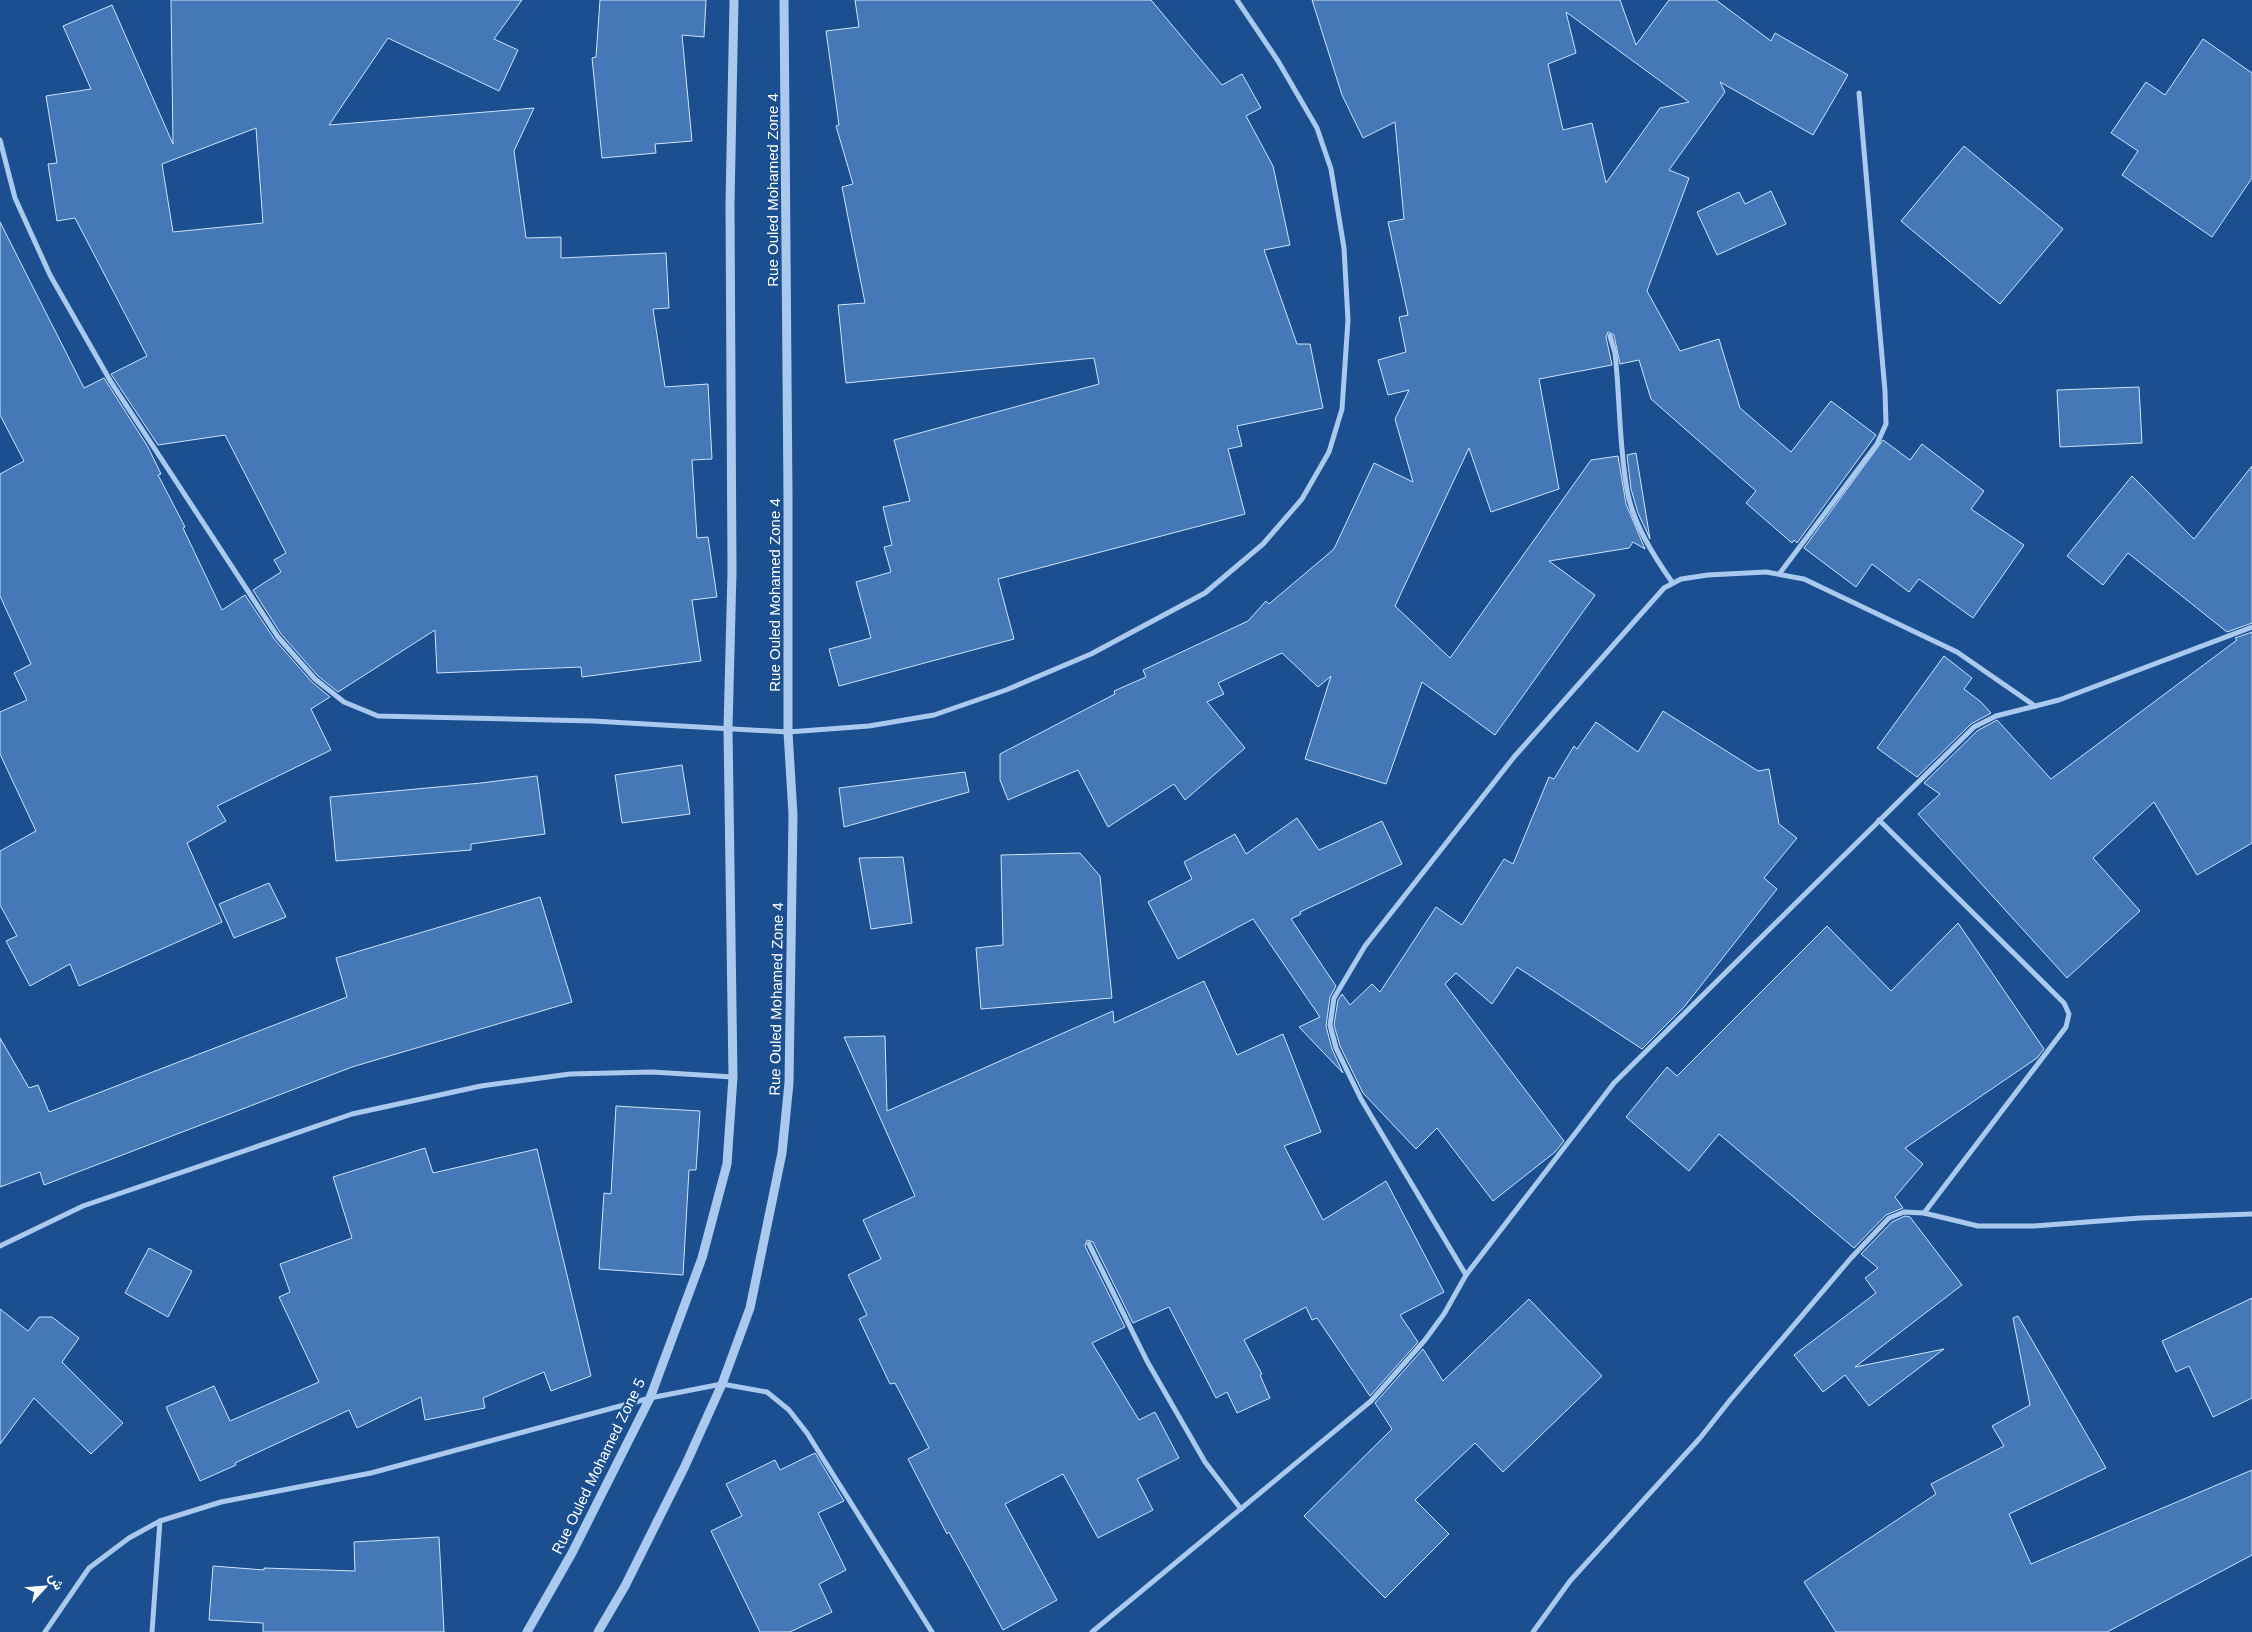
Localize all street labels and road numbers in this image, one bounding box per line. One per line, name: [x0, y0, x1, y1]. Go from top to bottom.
street label: Rue Ouled Mohamed Zone 4: [764, 93, 781, 287]
street label: Rue Ouled Mohamed Zone 4: [766, 498, 783, 692]
street label: Rue Ouled Mohamed Zone 4: [766, 902, 786, 1096]
street label: Rue Ouled Mohamed Zone 5: [548, 1375, 648, 1557]

